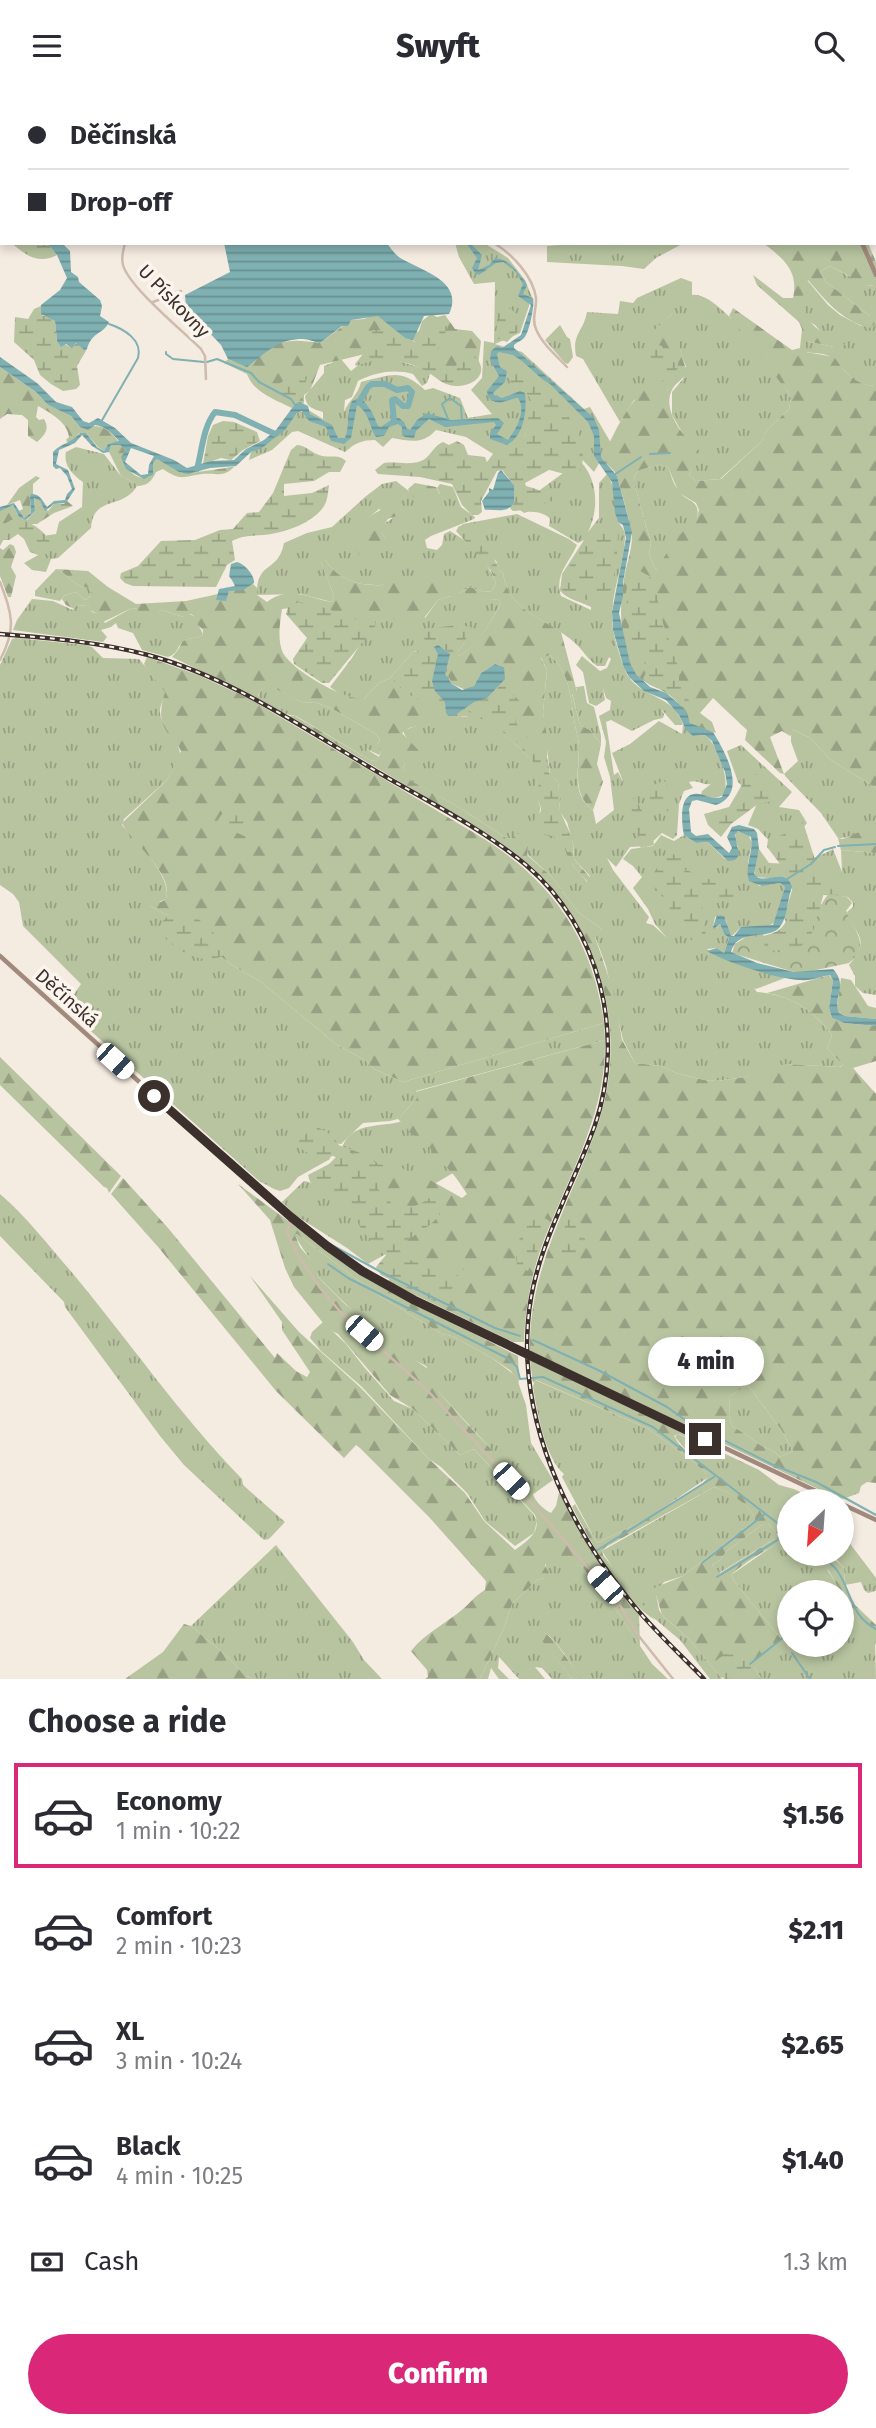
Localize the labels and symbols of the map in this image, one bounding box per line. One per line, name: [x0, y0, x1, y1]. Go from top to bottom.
street label: U Pískovny: [133, 260, 215, 343]
street label: Děčínská: [31, 964, 103, 1032]
car: [93, 1039, 138, 1083]
route start: [138, 1080, 170, 1112]
car: [342, 1311, 387, 1355]
callout: 4 min: [647, 1337, 763, 1387]
route end: [689, 1423, 721, 1455]
car: [489, 1458, 534, 1504]
north arrow: [777, 1489, 854, 1566]
car: [584, 1562, 627, 1608]

